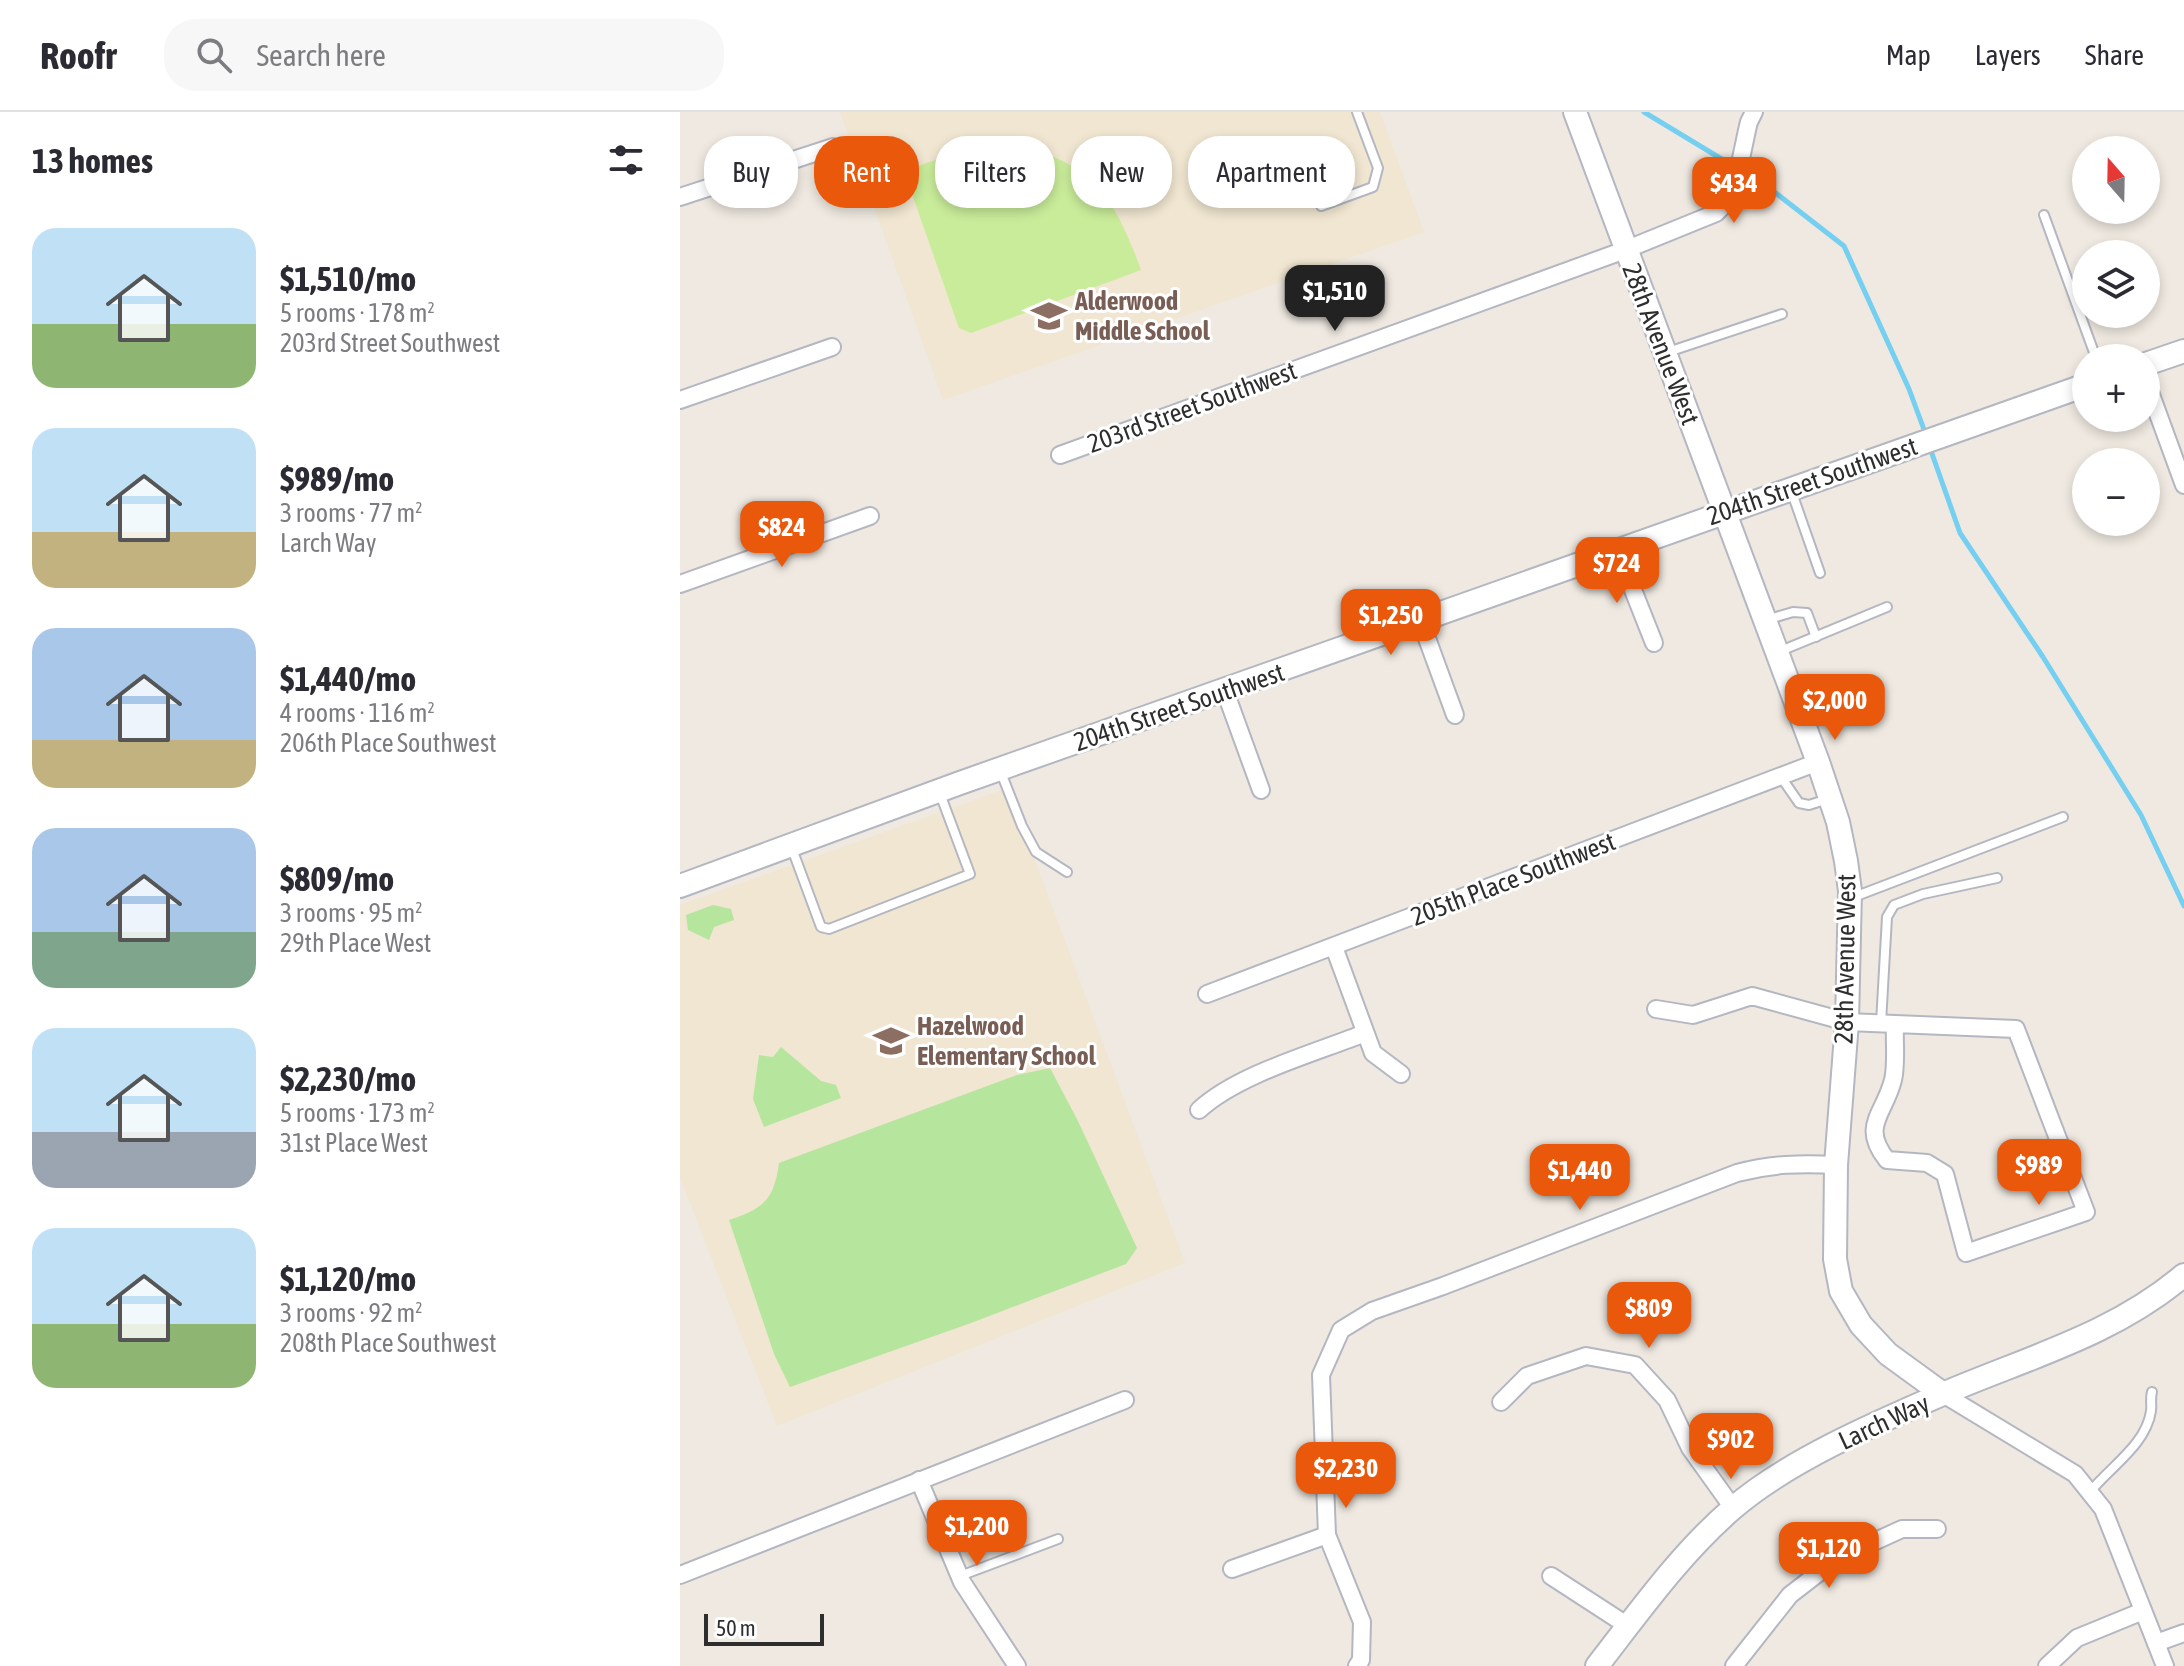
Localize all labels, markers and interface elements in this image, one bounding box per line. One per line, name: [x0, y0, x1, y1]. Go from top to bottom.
search box: [164, 19, 724, 91]
icon: search: [192, 33, 236, 77]
text: Roofr: [40, 34, 116, 77]
text: Search here: [256, 38, 386, 72]
text: Map: [1886, 39, 1931, 71]
text: Layers: [1975, 39, 2041, 71]
text: Share: [2085, 39, 2144, 71]
chip: Buy: [704, 136, 798, 208]
chip: Rent: [814, 136, 919, 208]
chip: Filters: [935, 136, 1055, 208]
chip: New: [1071, 136, 1172, 208]
chip: Apartment: [1188, 136, 1355, 208]
north arrow: [2072, 136, 2160, 224]
map controls: [2072, 136, 2160, 536]
icon: filters: [604, 138, 648, 182]
text: 13 homes: [32, 141, 153, 180]
pin: $434: [1687, 157, 1781, 225]
text: $434: [1710, 168, 1758, 198]
button: layers: [2072, 240, 2160, 328]
text: $1,510/mo: [280, 259, 416, 298]
street label: 28th Avenue West: [1617, 259, 1705, 429]
icon: home: [96, 260, 192, 356]
pin: $1,510: [1270, 265, 1400, 333]
text: $1,510: [1303, 276, 1367, 306]
place label: Alderwood Middle School: [1074, 286, 1211, 346]
school or university icon: Alderwood Middle School: [1030, 297, 1068, 335]
text: 5 rooms · 178 m²: [280, 298, 435, 328]
text: 203rd Street Southwest: [280, 328, 500, 358]
button: +: [2072, 344, 2160, 432]
street label: 203rd Street Southwest: [1083, 355, 1301, 459]
street label: 204th Street Southwest: [1703, 431, 1921, 531]
button: −: [2072, 448, 2160, 536]
text: $989/mo: [280, 459, 394, 498]
icon: home: [96, 460, 192, 556]
text: 3 rooms · 77 m²: [280, 498, 422, 528]
pin: $824: [735, 501, 829, 569]
text: $824: [758, 512, 806, 542]
text: Larch Way: [280, 528, 377, 558]
pin: $724: [1570, 537, 1664, 605]
text: $724: [1593, 548, 1641, 578]
pin: $1,250: [1326, 589, 1456, 657]
text: $1,250: [1359, 600, 1423, 630]
street label: 204th Street Southwest: [1070, 657, 1288, 757]
text: $1,440/mo: [280, 659, 416, 698]
icon: home: [96, 660, 192, 756]
pin: $2,000: [1770, 674, 1900, 742]
text: $2,000: [1803, 685, 1867, 715]
text: 4 rooms · 116 m²: [280, 698, 435, 728]
text: 206th Place Southwest: [280, 728, 497, 758]
street label: 205th Place Southwest: [1407, 826, 1619, 932]
text: $809/mo: [280, 859, 394, 898]
icon: home: [96, 860, 192, 956]
street label: 28th Avenue West: [1829, 874, 1861, 1044]
text: 3 rooms · 95 m²: [280, 898, 422, 928]
text: 29th Place West: [280, 928, 431, 958]
place label: Hazelwood Elementary School: [917, 1011, 1097, 1071]
school or university icon: Hazelwood Elementary School: [872, 1022, 910, 1060]
text: $2,230/mo: [280, 1059, 416, 1098]
icon: home: [96, 1060, 192, 1156]
text: 5 rooms · 173 m²: [280, 1098, 435, 1128]
text: 31st Place West: [280, 1128, 428, 1158]
pin: $989: [1992, 1139, 2086, 1207]
pin: $1,440: [1515, 1144, 1645, 1212]
text: $989: [2015, 1150, 2063, 1180]
text: $1,440: [1548, 1155, 1612, 1185]
text: $1,120/mo: [280, 1259, 416, 1298]
icon: home: [96, 1260, 192, 1356]
pin: $809: [1602, 1282, 1696, 1350]
text: $809: [1625, 1293, 1673, 1323]
text: 3 rooms · 92 m²: [280, 1298, 422, 1328]
text: 208th Place Southwest: [280, 1328, 497, 1358]
street label: Larch Way: [1834, 1388, 1934, 1456]
pin: $902: [1684, 1413, 1778, 1481]
text: $902: [1707, 1424, 1755, 1454]
pin: $2,230: [1281, 1442, 1411, 1510]
text: $2,230: [1314, 1453, 1378, 1483]
pin: $1,200: [912, 1500, 1042, 1568]
text: $1,200: [945, 1511, 1009, 1541]
pin: $1,120: [1764, 1522, 1894, 1590]
text: $1,120: [1797, 1533, 1861, 1563]
scale bar: [704, 1610, 824, 1646]
text: 50 m: [716, 1615, 756, 1641]

